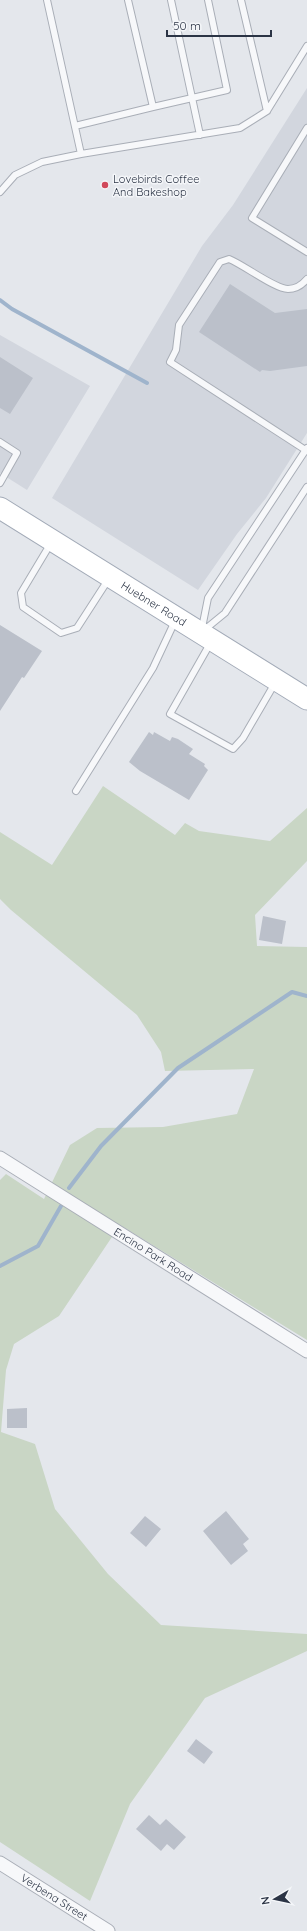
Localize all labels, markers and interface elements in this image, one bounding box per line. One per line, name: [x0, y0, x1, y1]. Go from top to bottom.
scale bar: [167, 12, 271, 38]
text: 50 m: [173, 18, 201, 33]
place label: Lovebirds Coffee And Bakeshop: [113, 172, 199, 199]
marker: Lovebirds Coffee And Bakeshop: [100, 180, 110, 190]
street label: Huebner Road: [118, 578, 189, 629]
street label: Encino Park Road: [111, 1224, 195, 1284]
street label: Verbena Street: [18, 1871, 91, 1924]
north arrow: [255, 1879, 295, 1919]
text: N: [258, 1895, 273, 1906]

